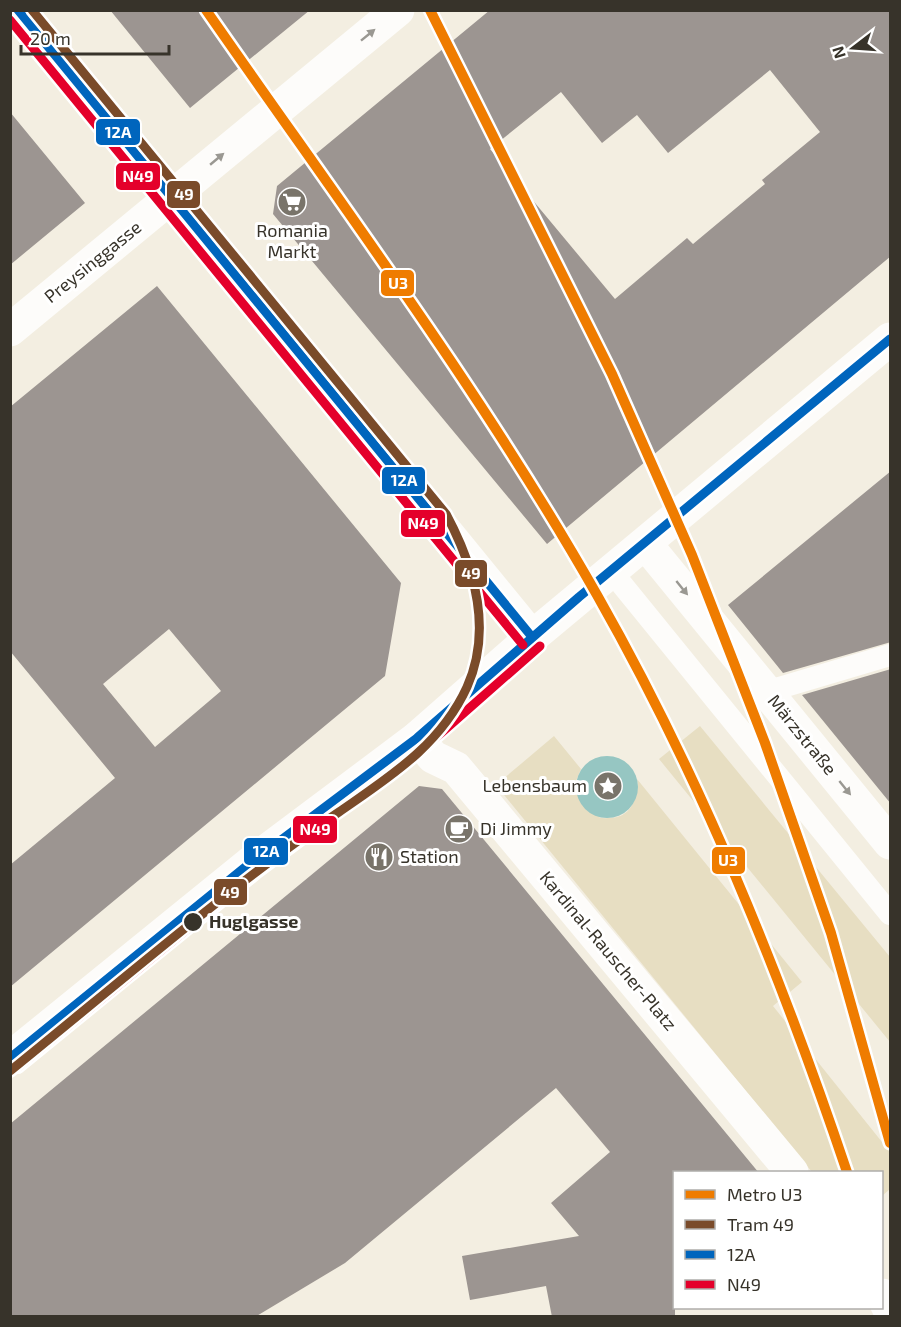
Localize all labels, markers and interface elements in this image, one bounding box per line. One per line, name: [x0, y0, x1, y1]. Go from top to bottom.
scale bar: [21, 18, 170, 56]
north arrow: [823, 18, 883, 78]
text: 20 m: [30, 27, 71, 49]
one-way arrow: [360, 29, 375, 42]
text: N: [827, 44, 849, 61]
line badge: 12A: [95, 118, 141, 146]
text: 12A: [105, 122, 132, 141]
one-way arrow: [209, 152, 225, 165]
line badge: N49: [115, 162, 161, 191]
text: N49: [122, 166, 154, 185]
line badge: 49: [166, 180, 201, 209]
text: 49: [174, 184, 194, 203]
supermarket icon: Romania Markt: [276, 186, 308, 218]
street label: Preysinggasse: [39, 215, 145, 307]
place label: Romania Markt: [256, 219, 328, 262]
line badge: U3: [380, 269, 415, 297]
text: U3: [388, 273, 408, 292]
line badge: 12A: [381, 466, 426, 495]
text: 12A: [391, 470, 418, 489]
line badge: N49: [400, 509, 446, 538]
text: N49: [407, 513, 439, 532]
line badge: 49: [454, 559, 488, 588]
text: 49: [461, 563, 481, 582]
one-way arrow: [675, 580, 688, 595]
street label: Märzstraße: [764, 690, 842, 779]
place icon: Lebensbaum: [592, 770, 624, 802]
place label: Lebensbaum: [482, 774, 587, 796]
one-way arrow: [839, 780, 852, 796]
cafe icon: Di Jimmy: [443, 813, 475, 845]
line badge: N49: [292, 815, 338, 844]
place label: Di Jimmy: [480, 817, 552, 839]
text: N49: [299, 819, 331, 838]
line badge: 12A: [243, 837, 289, 866]
text: 12A: [253, 841, 280, 860]
restaurant icon: Station: [363, 841, 395, 873]
place label: Station: [400, 845, 459, 867]
line badge: U3: [711, 846, 746, 875]
text: U3: [718, 850, 738, 869]
street label: Kardinal-Rauscher-Platz: [536, 866, 682, 1035]
line badge: 49: [213, 878, 248, 906]
text: 49: [220, 882, 240, 901]
place label: Huglgasse: [209, 910, 298, 932]
marker: Huglgasse: [182, 911, 204, 933]
legend: [673, 1171, 883, 1309]
text: Metro U3: [727, 1183, 803, 1205]
text: Tram 49: [727, 1213, 794, 1235]
text: 12A: [727, 1243, 756, 1265]
text: N49: [727, 1273, 761, 1295]

